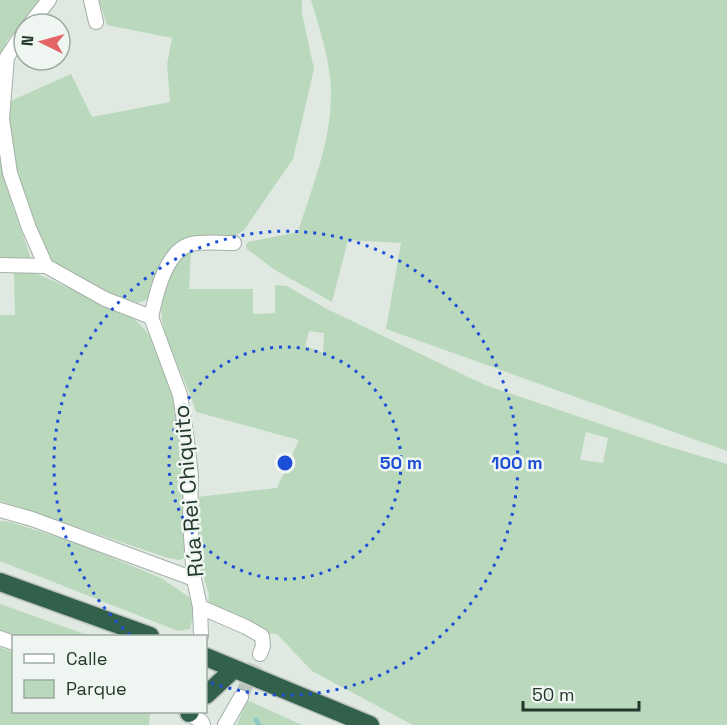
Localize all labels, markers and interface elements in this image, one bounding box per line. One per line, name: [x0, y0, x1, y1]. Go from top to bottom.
north arrow: [12, 12, 72, 72]
text: N: [17, 34, 38, 47]
street label: Rúa Rei Chiquito: [167, 404, 209, 578]
text: 50 m: [380, 451, 422, 474]
text: 100 m: [491, 451, 543, 474]
centre of rings: [275, 453, 295, 473]
legend: [12, 635, 207, 713]
text: Calle: [66, 647, 107, 670]
scale bar: [523, 674, 638, 712]
text: Parque: [66, 677, 127, 700]
text: 50 m: [532, 683, 574, 706]

